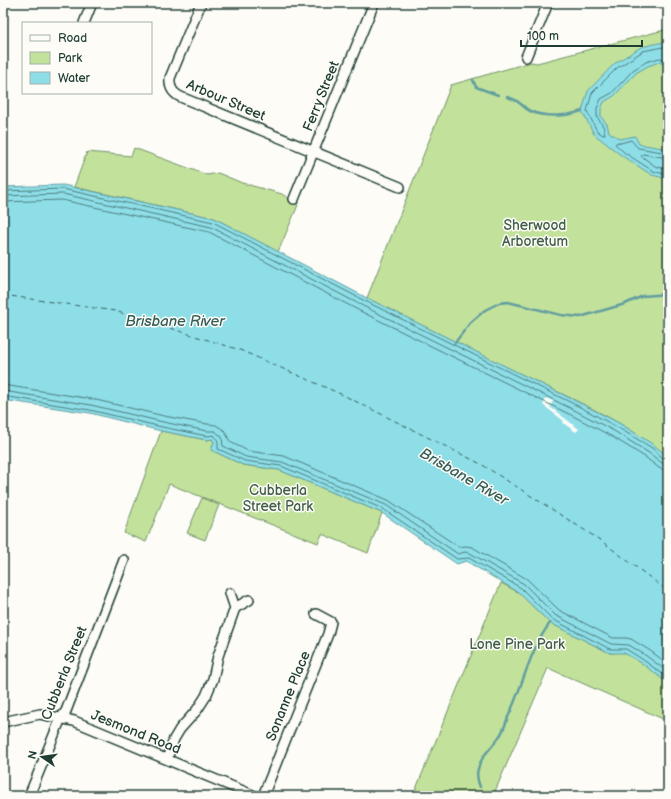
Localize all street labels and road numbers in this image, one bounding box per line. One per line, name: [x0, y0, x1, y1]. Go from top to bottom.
street label: Ferry Street: [299, 58, 343, 134]
street label: Arbour Street: [184, 76, 269, 125]
street label: Cubberla Street: [37, 623, 91, 722]
street label: Sonanne Place: [262, 648, 314, 744]
street label: Jesmond Road: [89, 706, 183, 758]

